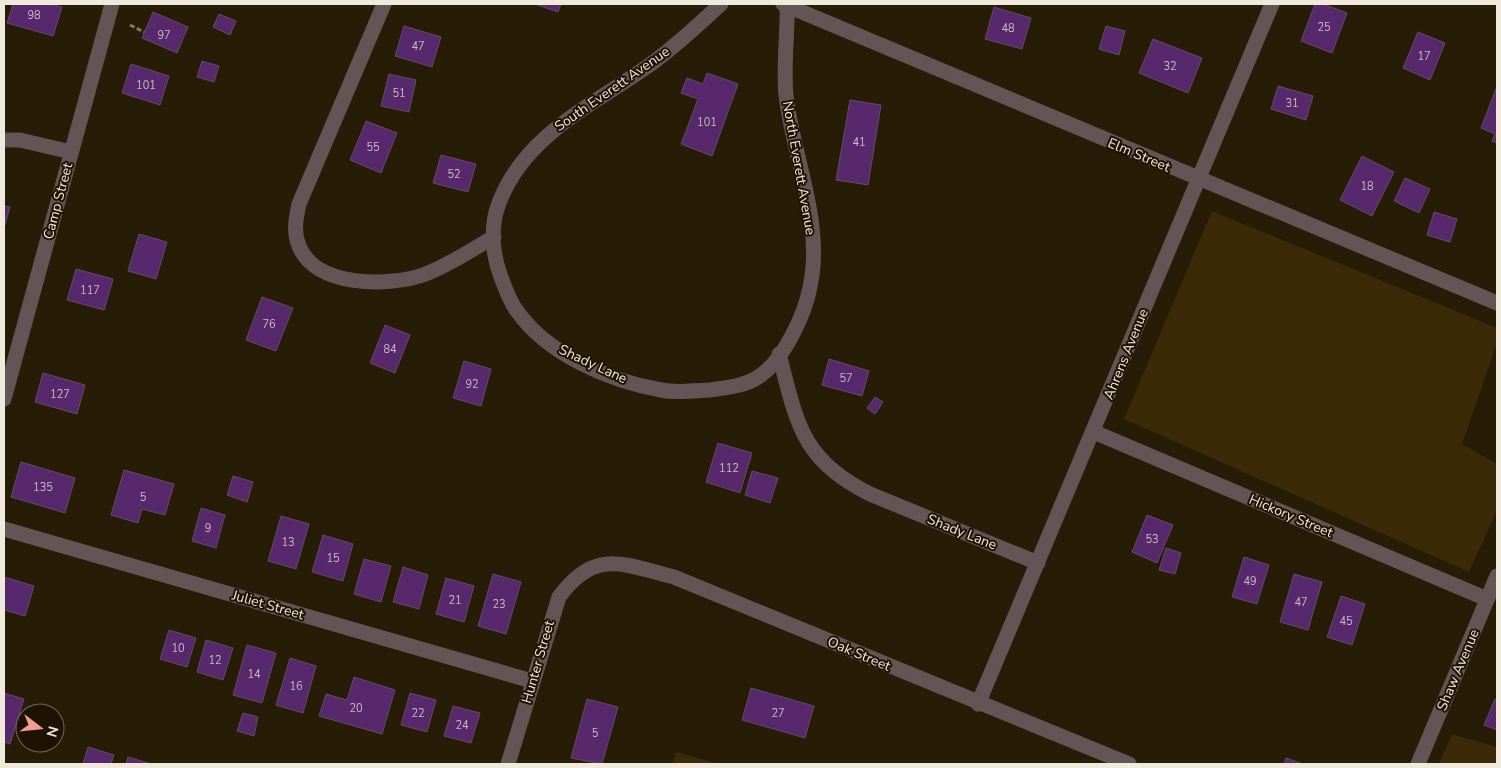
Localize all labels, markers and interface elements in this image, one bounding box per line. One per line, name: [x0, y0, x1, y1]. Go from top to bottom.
house number: 98: [27, 8, 41, 23]
house number: 25: [1317, 20, 1331, 35]
house number: 48: [1001, 21, 1015, 36]
house number: 97: [157, 28, 171, 43]
house number: 47: [411, 39, 425, 54]
street label: South Everett Avenue: [551, 42, 673, 136]
house number: 17: [1417, 49, 1431, 64]
house number: 32: [1163, 59, 1177, 74]
house number: 101: [136, 78, 156, 93]
house number: 51: [392, 86, 406, 101]
house number: 31: [1285, 96, 1299, 111]
street label: North Everett Avenue: [778, 99, 820, 237]
house number: 101: [697, 115, 717, 130]
street label: Elm Street: [1105, 133, 1173, 177]
house number: 41: [852, 135, 866, 150]
house number: 55: [366, 140, 380, 155]
street label: Camp Street: [39, 161, 77, 241]
house number: 52: [447, 167, 461, 182]
house number: 18: [1360, 179, 1374, 194]
house number: 117: [80, 283, 100, 298]
street label: Ahrens Avenue: [1099, 306, 1153, 402]
house number: 76: [262, 317, 276, 332]
street label: Shady Lane: [556, 340, 630, 388]
house number: 84: [383, 342, 397, 357]
house number: 57: [839, 371, 853, 386]
house number: 92: [465, 377, 479, 392]
house number: 127: [50, 387, 70, 402]
house number: 112: [719, 461, 739, 476]
house number: 135: [33, 480, 53, 495]
house number: 5: [140, 490, 147, 505]
street label: Hickory Street: [1246, 490, 1336, 542]
street label: Shady Lane: [924, 509, 1000, 555]
house number: 9: [205, 521, 211, 536]
house number: 53: [1145, 532, 1159, 547]
house number: 13: [281, 535, 295, 550]
house number: 15: [326, 551, 340, 566]
house number: 49: [1243, 574, 1257, 589]
street label: Juliet Street: [229, 585, 306, 624]
house number: 21: [448, 593, 462, 608]
house number: 47: [1294, 595, 1308, 610]
house number: 23: [492, 597, 506, 612]
house number: 45: [1339, 614, 1353, 629]
street label: Hunter Street: [517, 618, 559, 706]
street label: Shaw Avenue: [1432, 626, 1484, 714]
street label: Oak Street: [824, 632, 894, 676]
house number: 10: [171, 641, 185, 656]
house number: 12: [208, 653, 222, 668]
house number: 14: [247, 667, 261, 682]
house number: 16: [289, 679, 303, 694]
house number: 20: [349, 701, 363, 716]
north arrow: [15, 703, 65, 753]
house number: 22: [411, 706, 425, 721]
house number: 27: [771, 706, 785, 721]
house number: 24: [455, 718, 469, 733]
text: N: [41, 724, 63, 739]
house number: 5: [592, 726, 599, 741]

